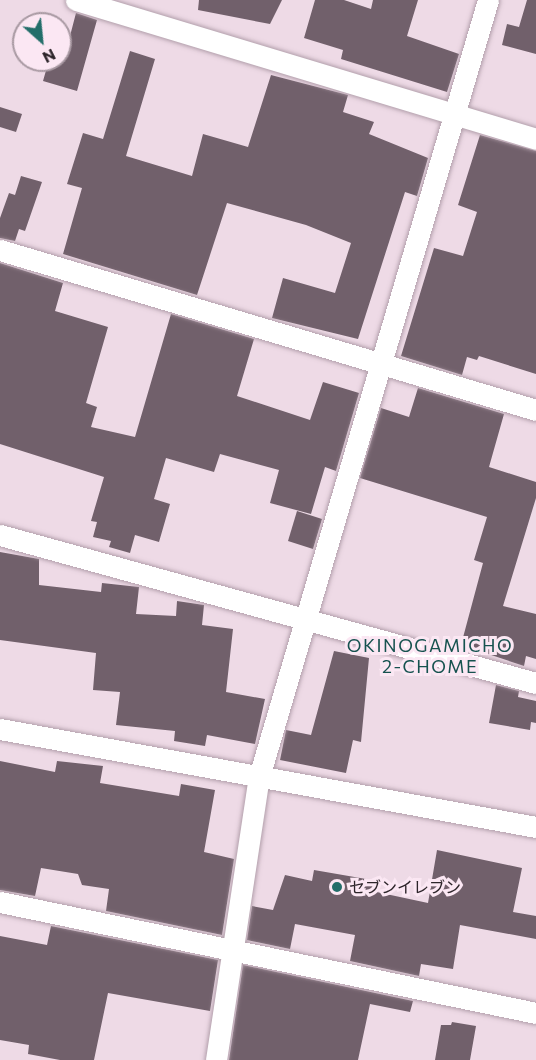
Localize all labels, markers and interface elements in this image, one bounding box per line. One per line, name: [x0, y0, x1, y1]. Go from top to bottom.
north arrow: [12, 12, 72, 72]
text: N: [40, 46, 59, 68]
district label: OKINOGAMICHO 2-CHOME: [347, 635, 513, 678]
place label: セブンイレブン: [349, 877, 461, 897]
marker: セブンイレブン: [330, 880, 344, 894]

